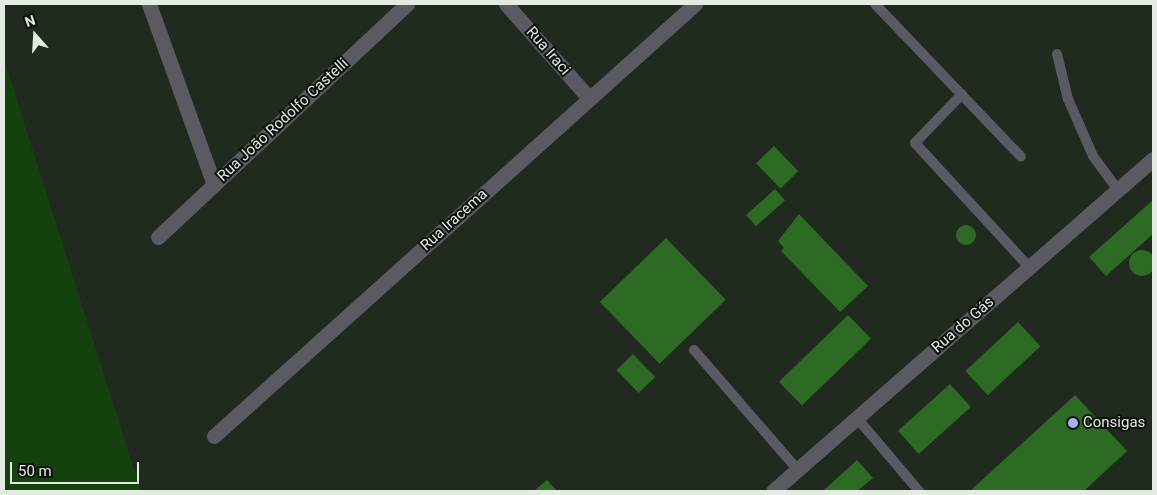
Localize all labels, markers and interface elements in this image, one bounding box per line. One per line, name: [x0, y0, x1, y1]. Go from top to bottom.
north arrow: [10, 10, 60, 60]
text: N: [23, 12, 37, 30]
street label: Rua Iraci: [522, 23, 574, 79]
street label: Rua João Rodolfo Castelli: [214, 55, 352, 185]
street label: Rua Iracema: [417, 185, 491, 255]
street label: Rua do Gás: [928, 293, 998, 357]
place label: Consigas: [1083, 414, 1145, 432]
marker: Consigas: [1067, 417, 1079, 429]
scale bar: [12, 452, 141, 484]
text: 50 m: [18, 462, 52, 480]

